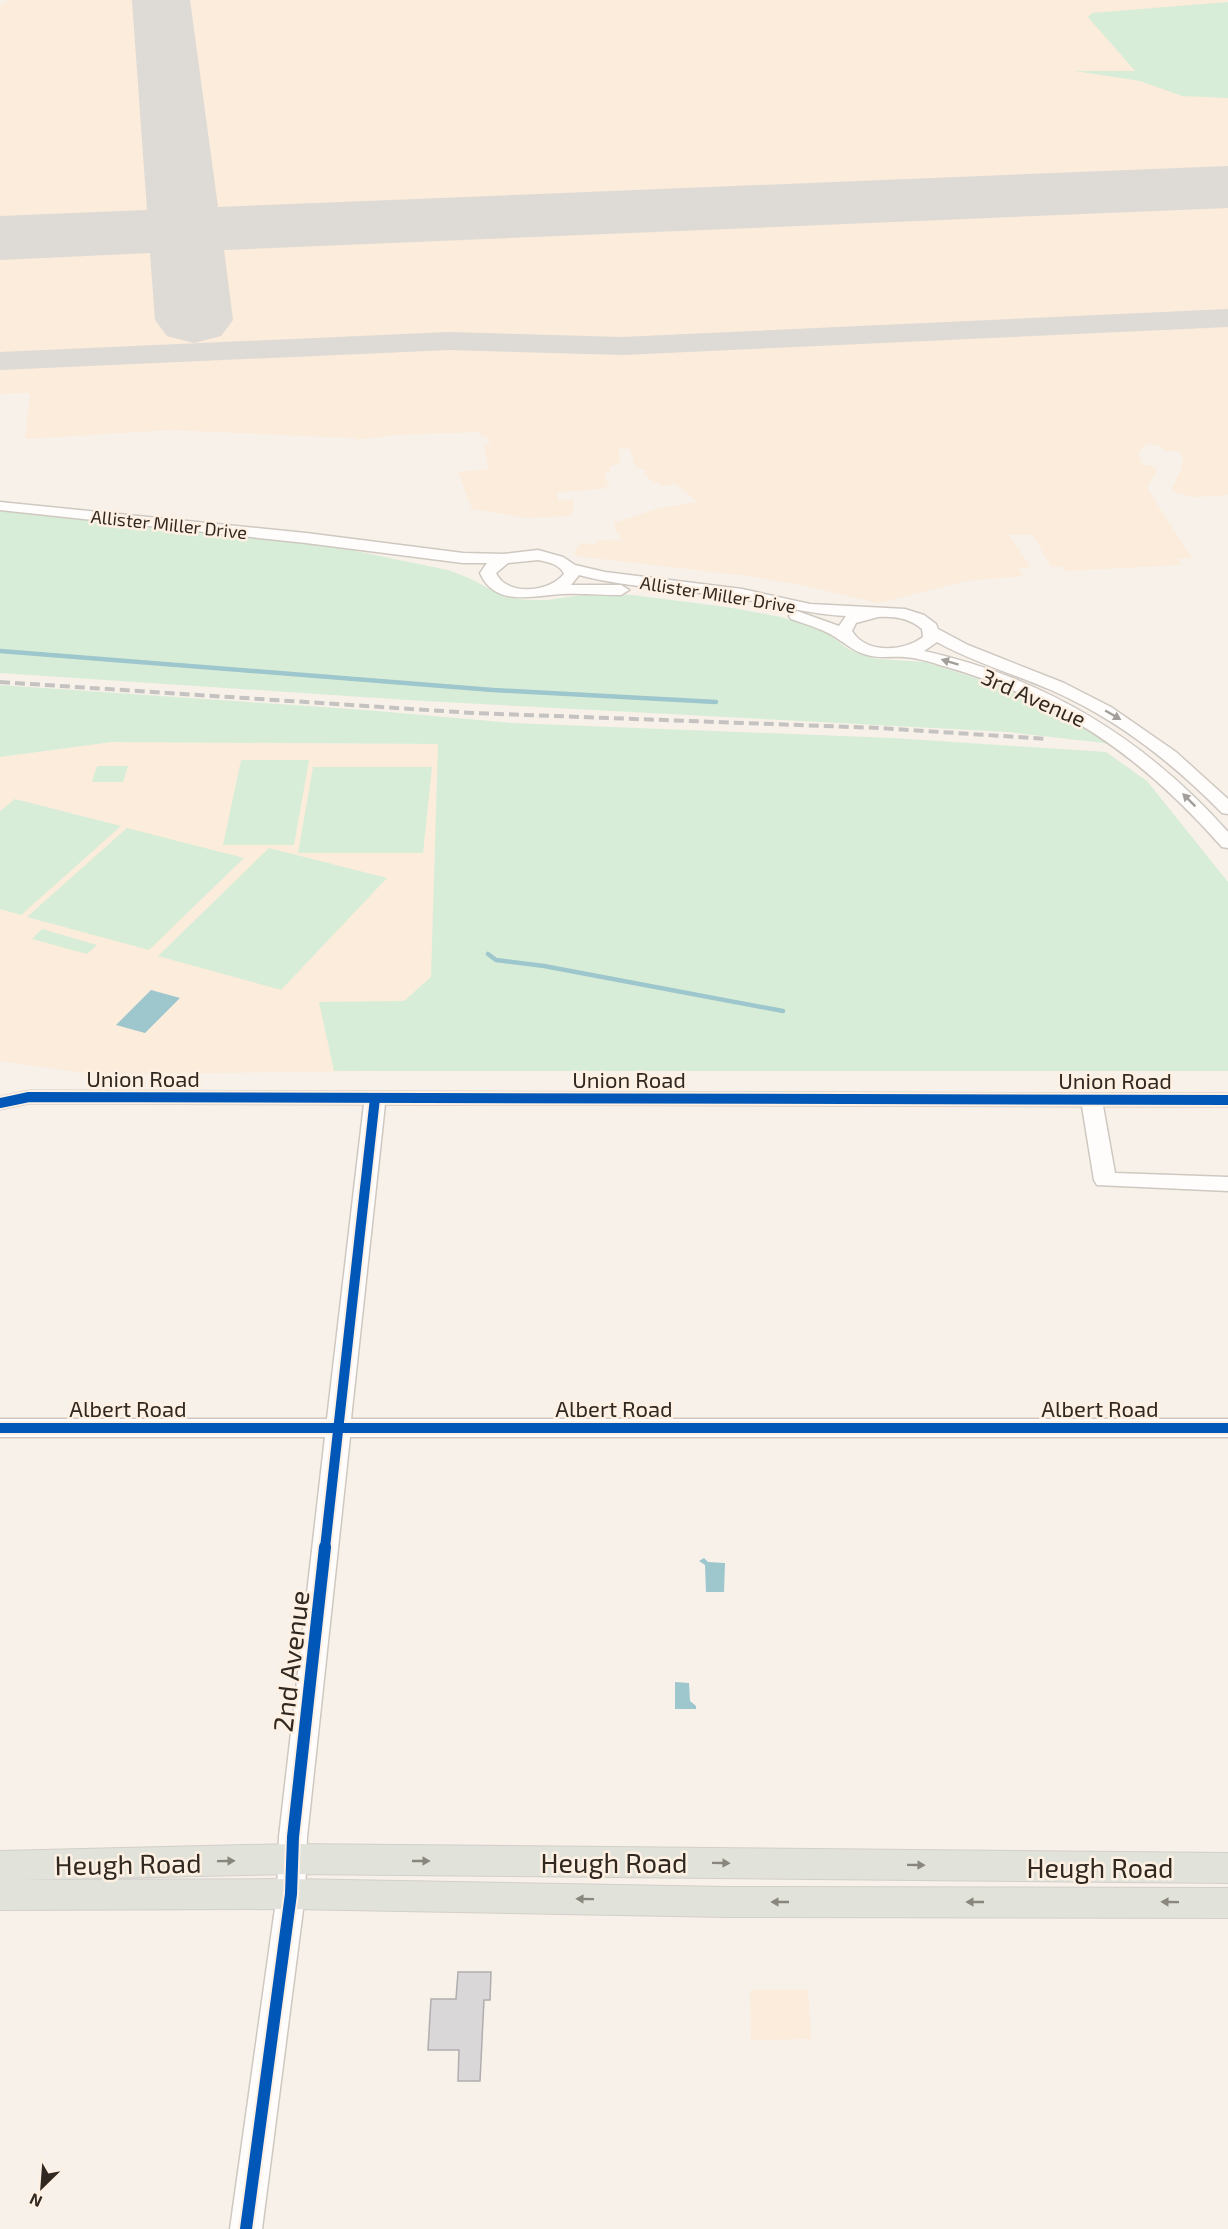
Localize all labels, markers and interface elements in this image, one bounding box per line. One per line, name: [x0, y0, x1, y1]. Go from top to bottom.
street label: Allister Miller Drive: [90, 505, 248, 543]
street label: Allister Miller Drive: [639, 571, 797, 617]
one-way arrow: [941, 657, 959, 666]
street label: 3rd Avenue: [978, 662, 1090, 732]
one-way arrow: [1105, 710, 1121, 721]
one-way arrow: [1182, 793, 1196, 807]
street label: Union Road: [86, 1065, 200, 1091]
street label: Union Road: [572, 1066, 686, 1092]
street label: Union Road: [1058, 1067, 1172, 1093]
street label: Albert Road: [69, 1395, 187, 1421]
street label: Albert Road: [555, 1395, 673, 1421]
street label: Albert Road: [1041, 1395, 1159, 1421]
street label: 2nd Avenue: [265, 1588, 315, 1734]
street label: Heugh Road: [54, 1846, 202, 1881]
street label: Heugh Road: [541, 1846, 687, 1879]
street label: Heugh Road: [1027, 1851, 1173, 1884]
one-way arrow: [217, 1856, 236, 1866]
one-way arrow: [412, 1856, 431, 1866]
one-way arrow: [712, 1858, 731, 1868]
one-way arrow: [907, 1860, 926, 1870]
one-way arrow: [575, 1895, 594, 1904]
one-way arrow: [770, 1897, 789, 1907]
one-way arrow: [965, 1897, 984, 1907]
one-way arrow: [1160, 1897, 1179, 1907]
north arrow: [12, 2157, 72, 2217]
text: N: [26, 2190, 45, 2212]

